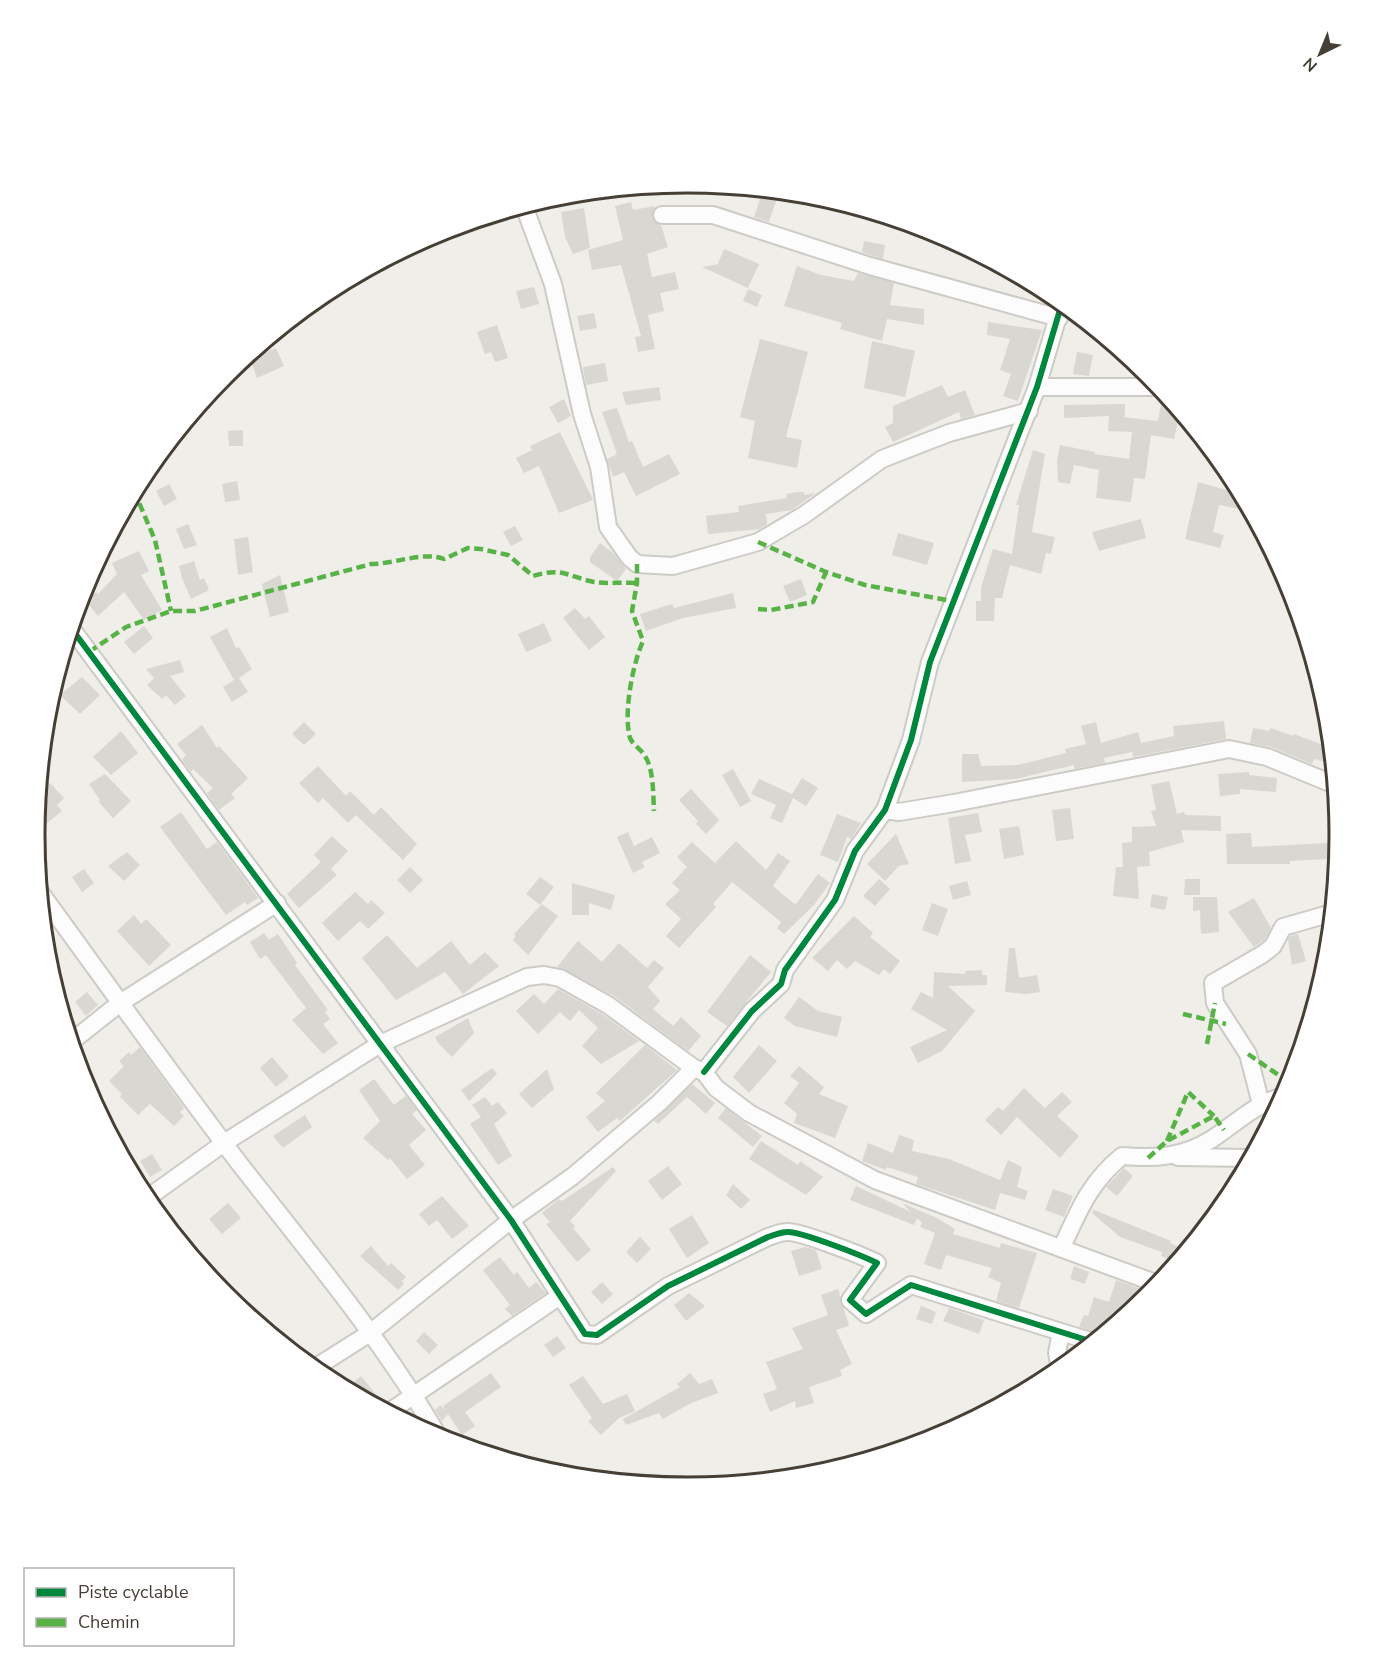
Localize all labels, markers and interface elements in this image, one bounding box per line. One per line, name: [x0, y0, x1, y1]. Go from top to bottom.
north arrow: [1290, 24, 1350, 84]
text: N: [1299, 52, 1322, 76]
legend: [24, 1568, 234, 1646]
text: Piste cyclable: [78, 1580, 189, 1604]
text: Chemin: [78, 1610, 140, 1634]

